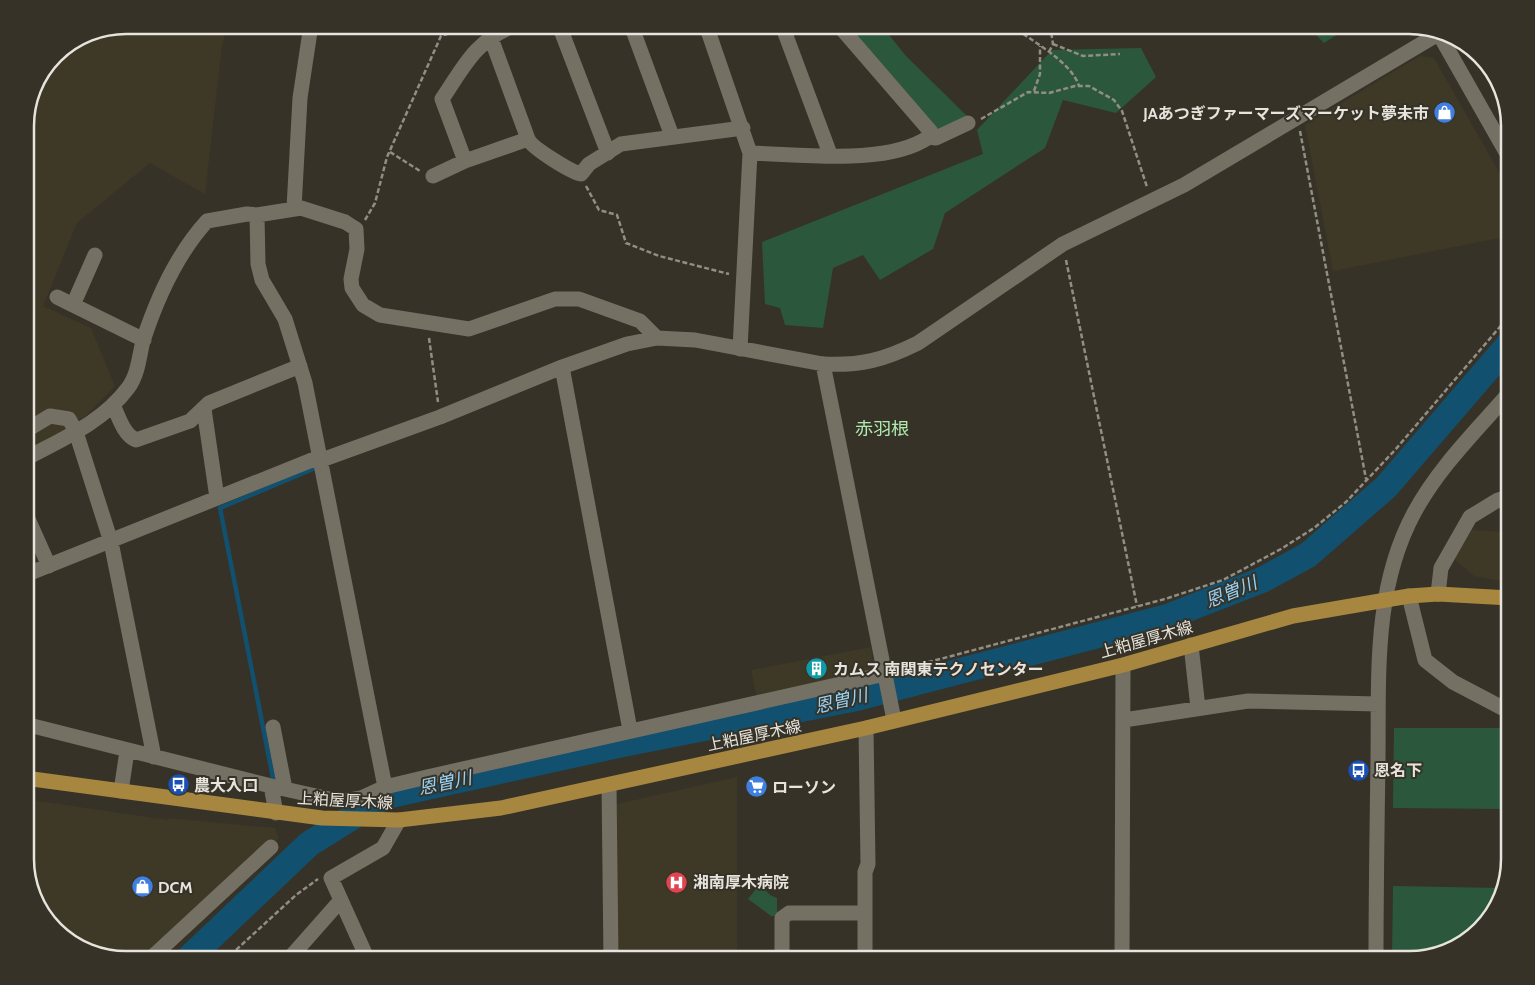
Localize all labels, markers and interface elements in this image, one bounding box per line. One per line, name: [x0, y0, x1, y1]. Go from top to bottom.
shop icon: JAあつぎファーマーズマーケット夢未市: [1433, 101, 1457, 125]
place label: JAあつぎファーマーズマーケット夢未市: [1142, 104, 1429, 123]
district label: 赤羽根: [855, 418, 909, 440]
water label: 恩曽川: [1202, 571, 1262, 612]
street label: 上粕屋厚木線: [1097, 617, 1195, 662]
building icon: カムス 南関東テクノセンター: [805, 657, 829, 681]
place label: カムス 南関東テクノセンター: [833, 660, 1044, 679]
water label: 恩曽川: [812, 684, 872, 718]
street label: 上粕屋厚木線: [705, 716, 803, 755]
bus stop icon: 恩名下: [1346, 758, 1370, 782]
place label: 恩名下: [1374, 761, 1422, 780]
water label: 恩曽川: [416, 766, 476, 799]
bus stop icon: 農大入口: [166, 773, 190, 797]
supermarket icon: ローソン: [744, 775, 768, 799]
place label: 農大入口: [194, 776, 258, 795]
place label: ローソン: [772, 778, 836, 797]
street label: 上粕屋厚木線: [297, 788, 393, 812]
hospital icon: 湘南厚木病院: [665, 870, 689, 894]
place label: 湘南厚木病院: [693, 873, 789, 892]
shop icon: DCM: [130, 875, 154, 899]
place label: DCM: [158, 878, 193, 897]

